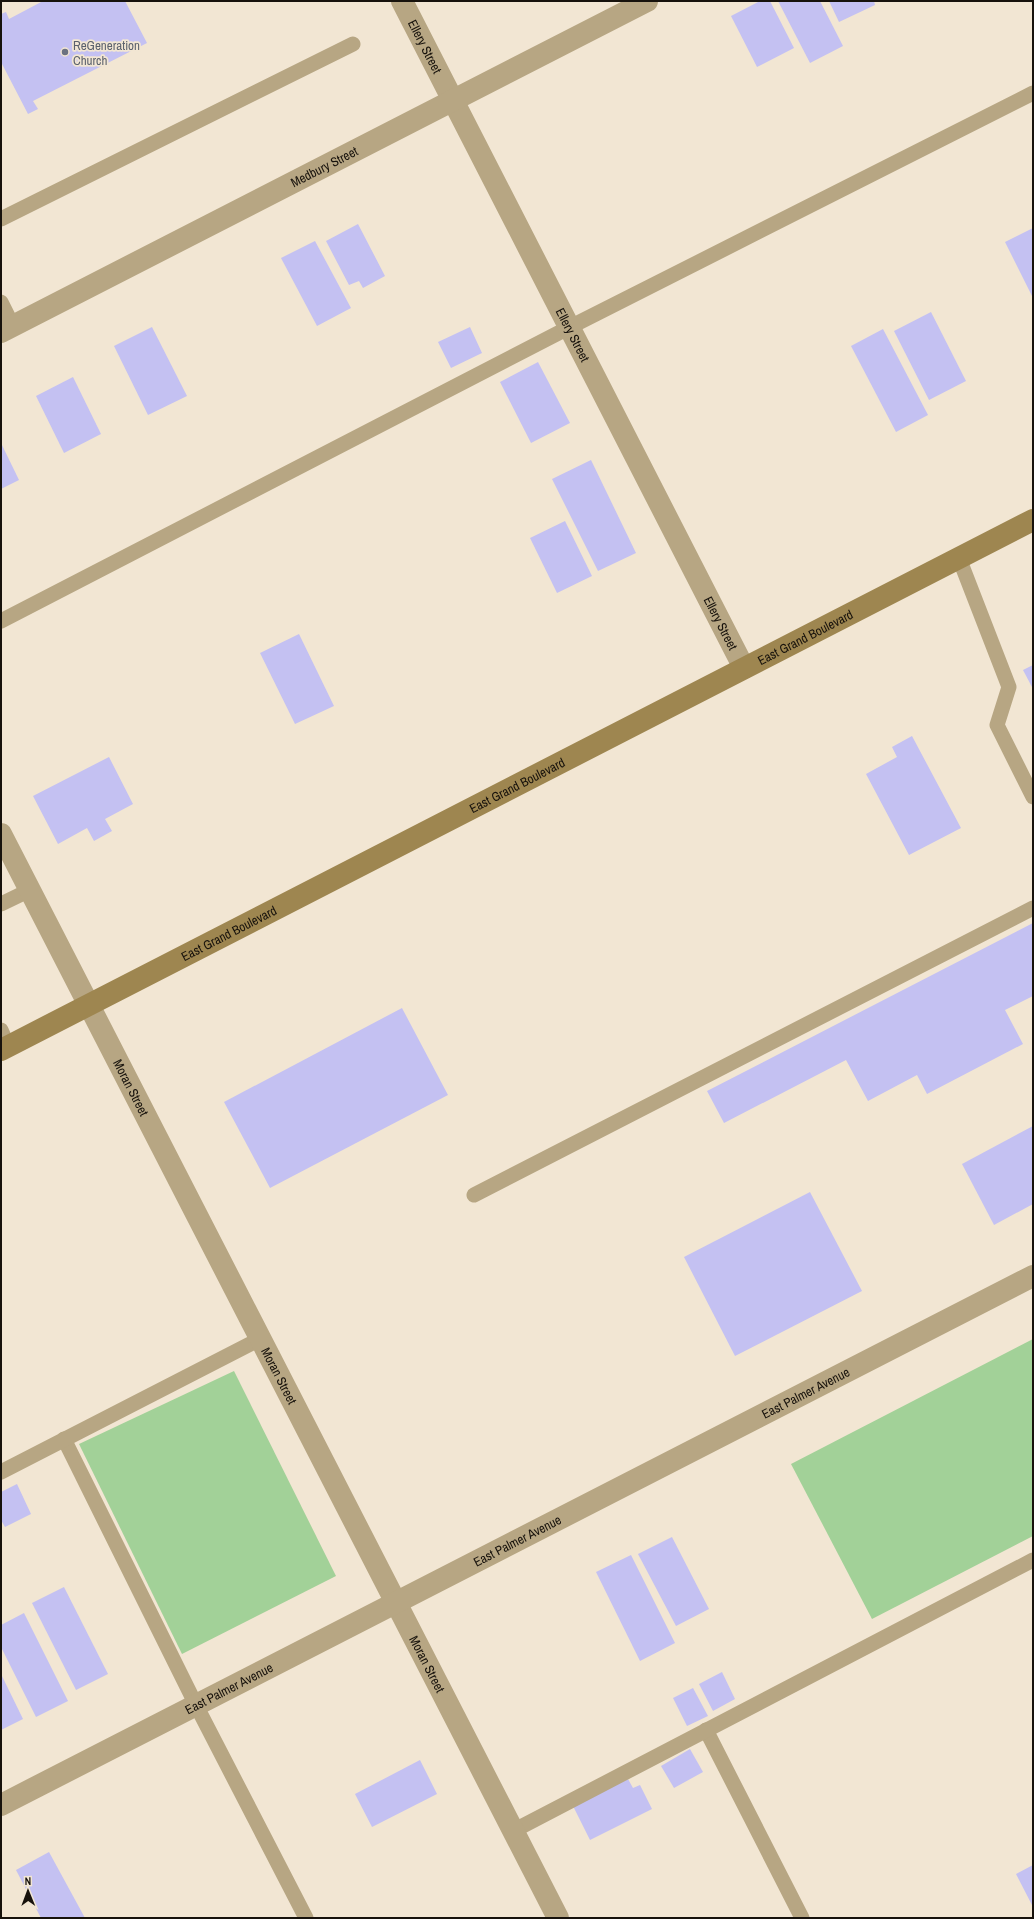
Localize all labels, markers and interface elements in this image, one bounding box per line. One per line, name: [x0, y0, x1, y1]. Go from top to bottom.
street label: Ellery Street: [404, 17, 446, 76]
place label: ReGeneration Church: [73, 37, 140, 69]
marker: ReGeneration Church: [60, 47, 70, 57]
street label: Medbury Street: [288, 142, 360, 191]
street label: Ellery Street: [552, 305, 594, 364]
street label: Ellery Street: [700, 593, 742, 653]
street label: East Grand Boulevard: [755, 605, 856, 669]
street label: East Grand Boulevard: [466, 753, 568, 817]
street label: East Grand Boulevard: [178, 901, 279, 965]
street label: Moran Street: [110, 1056, 153, 1119]
street label: Moran Street: [258, 1344, 301, 1407]
street label: East Palmer Avenue: [759, 1363, 852, 1422]
street label: East Palmer Avenue: [470, 1511, 564, 1570]
street label: Moran Street: [406, 1633, 449, 1695]
street label: East Palmer Avenue: [182, 1659, 276, 1718]
north arrow: [8, 1871, 48, 1911]
text: N: [24, 1874, 31, 1888]

